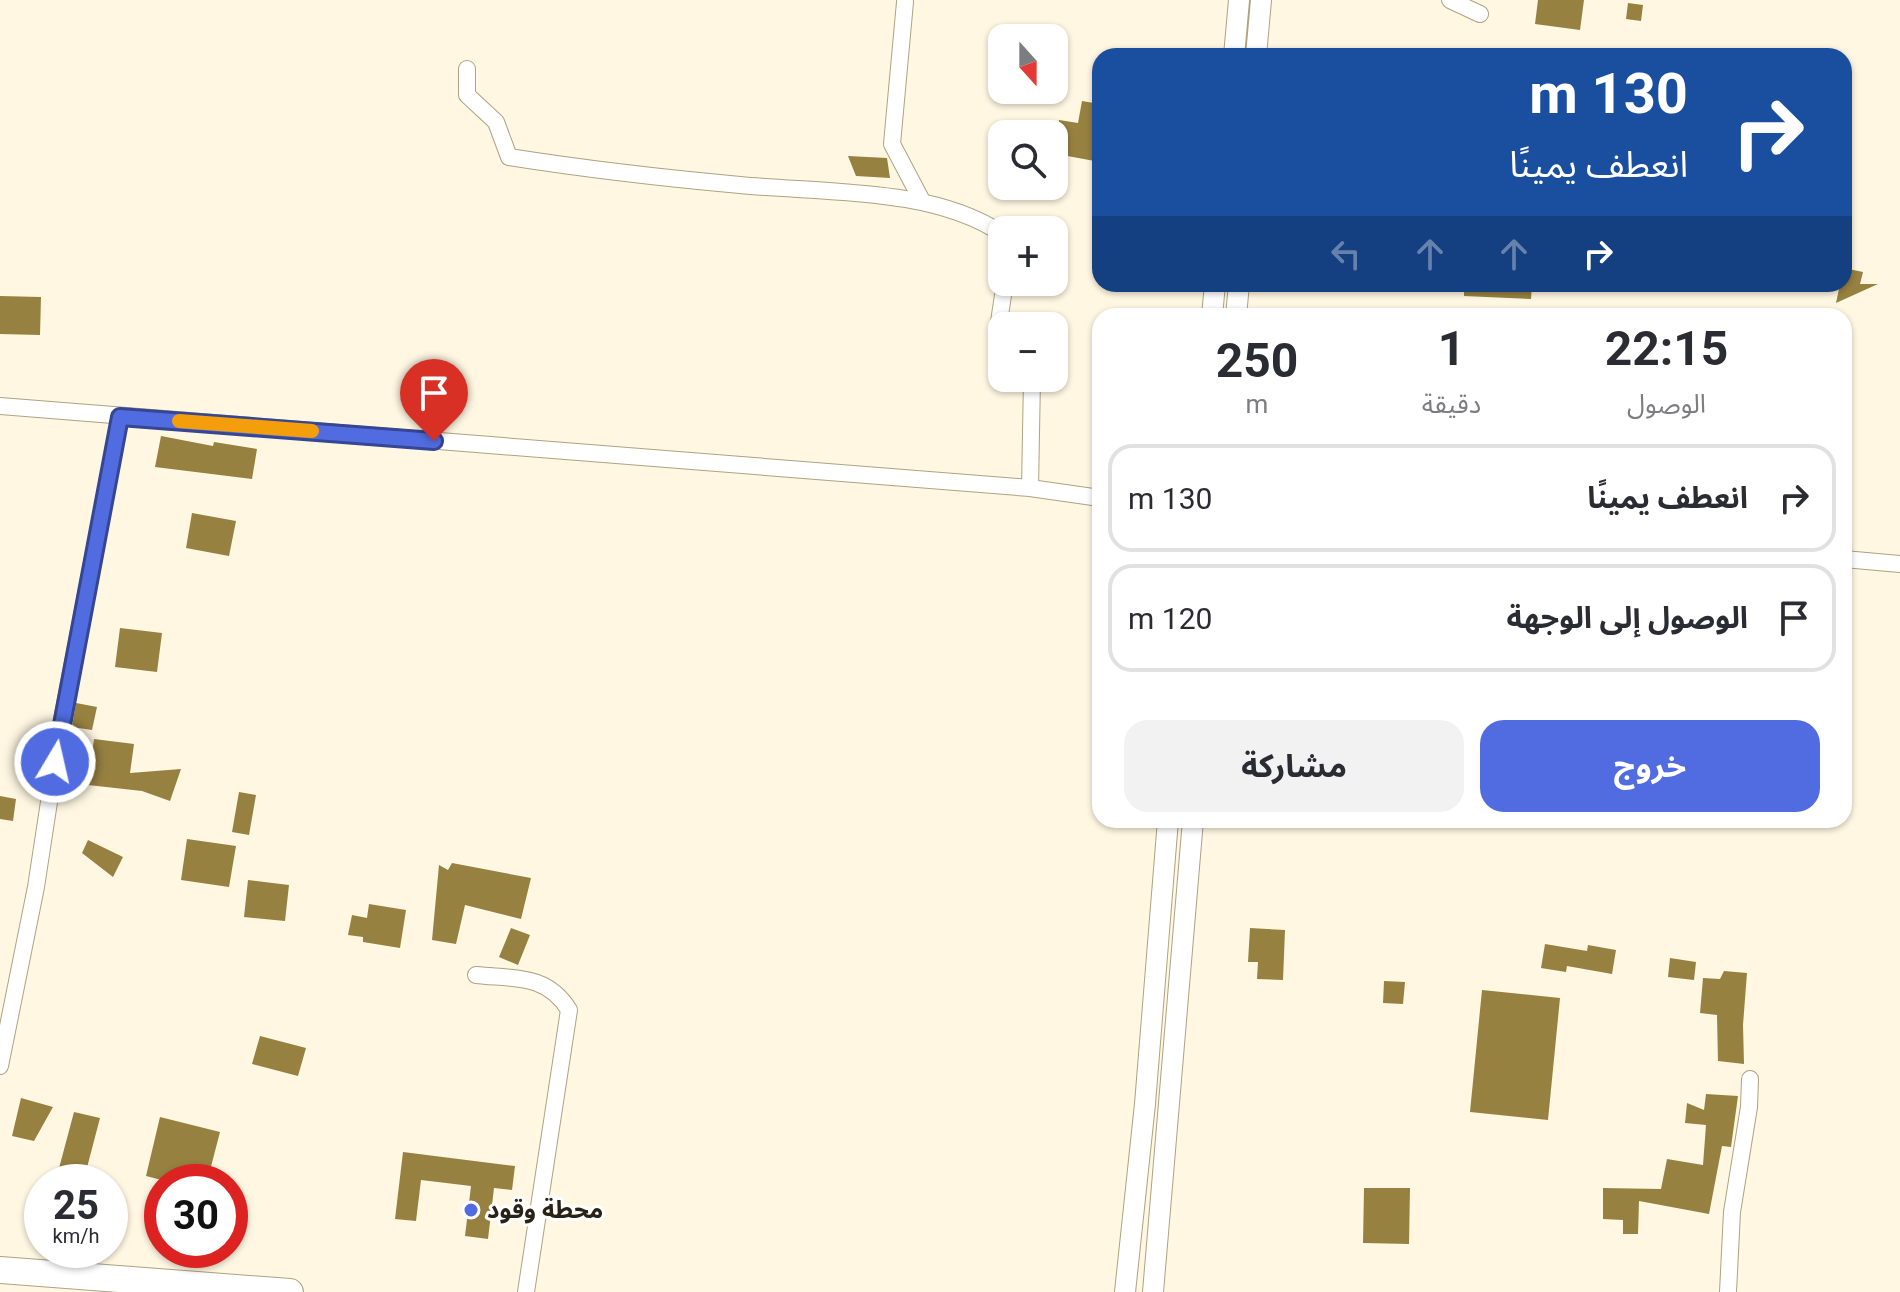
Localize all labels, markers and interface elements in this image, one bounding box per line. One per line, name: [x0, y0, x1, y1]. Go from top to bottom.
north arrow: [988, 24, 1068, 104]
map controls: [988, 24, 1068, 392]
text: 130 m: [1529, 61, 1688, 127]
icon: right: [1716, 80, 1820, 184]
button: search: [988, 120, 1068, 200]
text: انعطف يمينًا: [1509, 144, 1688, 186]
button: +: [988, 216, 1068, 296]
icon: left: [1324, 232, 1368, 276]
icon: ahead: [1408, 232, 1452, 276]
icon: ahead: [1492, 232, 1536, 276]
icon: right: [1576, 232, 1620, 276]
button: −: [988, 312, 1068, 392]
text: 1: [1438, 320, 1465, 377]
text: 22:15: [1605, 320, 1728, 377]
text: 250: [1216, 332, 1298, 389]
pin: [400, 359, 468, 441]
icon: arrive: [412, 371, 456, 415]
text: m: [1246, 389, 1268, 419]
text: دقيقة: [1422, 389, 1481, 419]
text: الوصول: [1627, 389, 1706, 419]
icon: right: [1772, 476, 1816, 520]
text: انعطف يمينًا: [1587, 480, 1748, 515]
text: 130 m: [1128, 481, 1212, 516]
icon: arrive: [1772, 596, 1816, 640]
text: الوصول إلى الوجهة: [1507, 600, 1748, 635]
text: 120 m: [1128, 601, 1212, 636]
position arrow: [13, 720, 97, 804]
button: مشاركة: [1124, 720, 1464, 812]
button: خروج: [1480, 720, 1820, 812]
speed limit sign: 30: [144, 1164, 248, 1268]
text: 25: [53, 1182, 99, 1229]
place label: محطة وقود: [487, 1196, 603, 1224]
marker: محطة وقود: [462, 1201, 480, 1219]
text: km/h: [53, 1224, 99, 1248]

